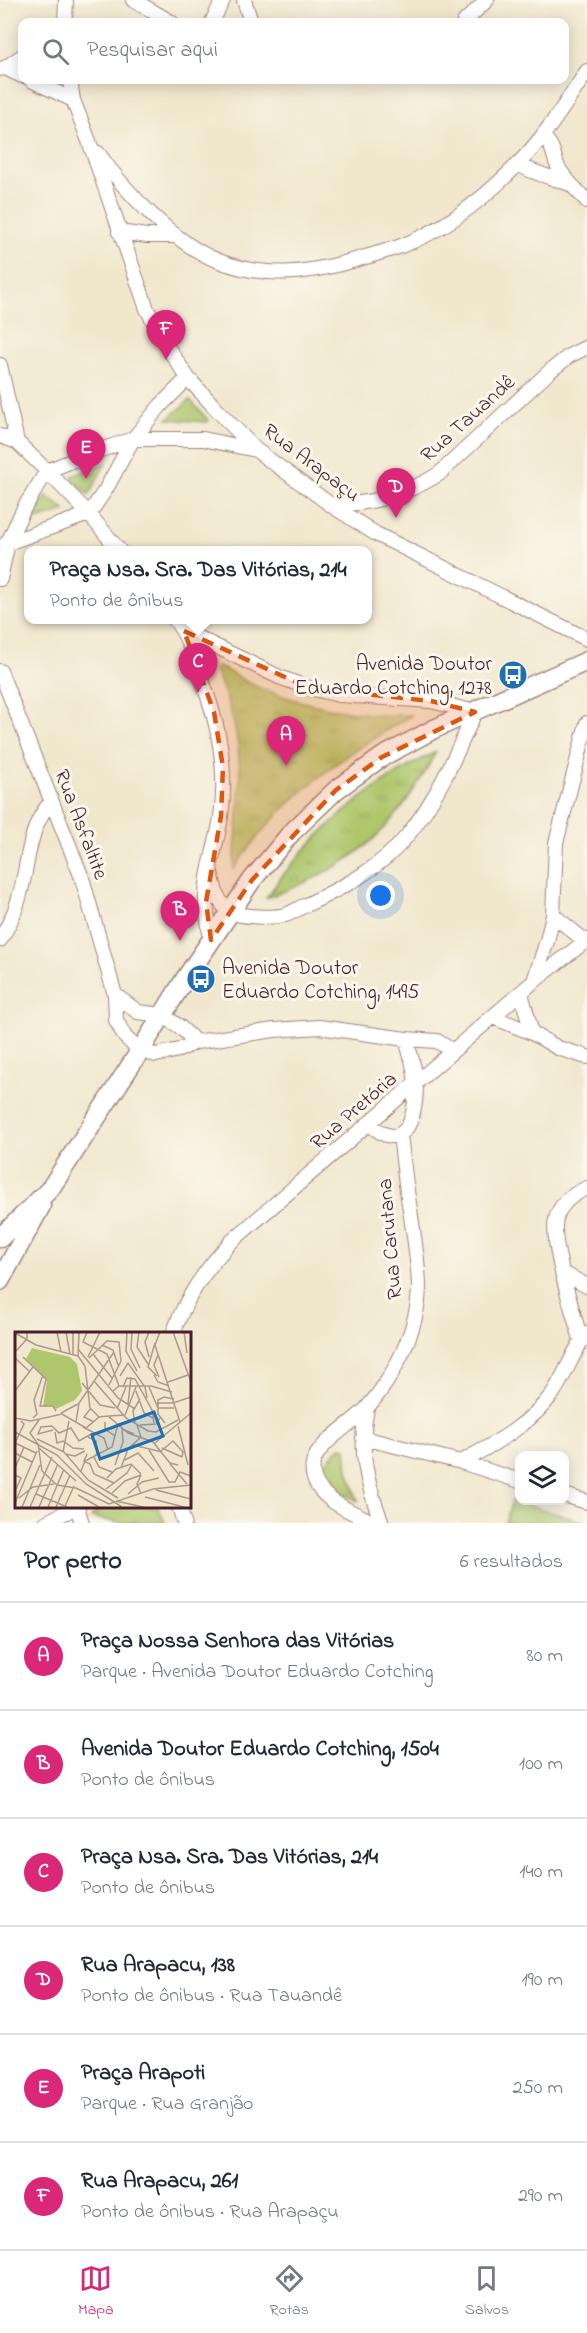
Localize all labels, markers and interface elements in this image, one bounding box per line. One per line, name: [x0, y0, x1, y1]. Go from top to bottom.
search box: [18, 18, 569, 84]
icon: search: [39, 35, 72, 68]
text: Pesquisar aqui: [87, 35, 218, 67]
pin: F: [146, 310, 186, 360]
street label: Rua Tauandê: [414, 368, 523, 470]
street label: Rua Arapaçu: [256, 417, 366, 510]
pin: E: [66, 430, 106, 479]
pin: D: [376, 468, 416, 518]
popup: [24, 546, 372, 624]
text: Praça Nsa. Sra. Das Vitórias, 214: [49, 555, 347, 587]
text: Ponto de ônibus: [49, 587, 183, 616]
pin: C: [178, 644, 218, 693]
place label: Avenida Doutor Eduardo Cotching, 1278: [295, 650, 492, 706]
bus stop icon: Avenida Doutor Eduardo Cotching, 1278: [497, 659, 529, 691]
pin: A: [266, 716, 306, 766]
street label: Rua Asfaltite: [45, 765, 115, 885]
your location: [366, 881, 395, 910]
pin: B: [160, 892, 200, 941]
place label: Avenida Doutor Eduardo Cotching, 1495: [222, 954, 419, 1010]
bus stop icon: Avenida Doutor Eduardo Cotching, 1495: [185, 963, 217, 995]
street label: Rua Pretória: [304, 1065, 404, 1158]
street label: Rua Carutana: [371, 1177, 411, 1301]
inset map: [15, 1332, 190, 1508]
map controls: [515, 1451, 569, 1505]
button: layers: [515, 1451, 569, 1505]
text: Por perto: [24, 1543, 122, 1581]
text: 6 resultados: [460, 1548, 563, 1577]
text: Praça Nossa Senhora das Vitórias: [81, 1626, 394, 1658]
text: A: [37, 1642, 50, 1671]
text: 80 m: [526, 1642, 563, 1671]
text: Parque · Avenida Doutor Eduardo Cotching: [81, 1658, 434, 1687]
text: Avenida Doutor Eduardo Cotching, 1504: [81, 1734, 439, 1766]
text: B: [37, 1750, 50, 1779]
text: 100 m: [519, 1750, 563, 1779]
text: Ponto de ônibus: [81, 1766, 215, 1795]
text: Praça Nsa. Sra. Das Vitórias, 214: [81, 1842, 378, 1874]
text: C: [38, 1858, 49, 1887]
text: 140 m: [519, 1858, 563, 1887]
text: Ponto de ônibus: [81, 1874, 215, 1903]
text: Rua Arapacu, 138: [81, 1950, 235, 1982]
text: D: [36, 1966, 51, 1995]
text: 190 m: [521, 1966, 563, 1995]
text: Ponto de ônibus · Rua Tauandê: [81, 1982, 342, 2011]
text: Praça Arapoti: [81, 2058, 205, 2090]
text: E: [37, 2074, 50, 2103]
text: 250 m: [512, 2074, 563, 2103]
text: Parque · Rua Granjão: [81, 2090, 253, 2119]
text: Rua Arapacu, 261: [81, 2166, 238, 2198]
text: F: [37, 2182, 50, 2211]
text: 290 m: [518, 2182, 563, 2211]
text: Ponto de ônibus · Rua Arapaçu: [81, 2198, 339, 2227]
tab: Mapa: [78, 2262, 114, 2322]
tab: Rotas: [270, 2262, 309, 2322]
tab: Salvos: [465, 2262, 509, 2322]

